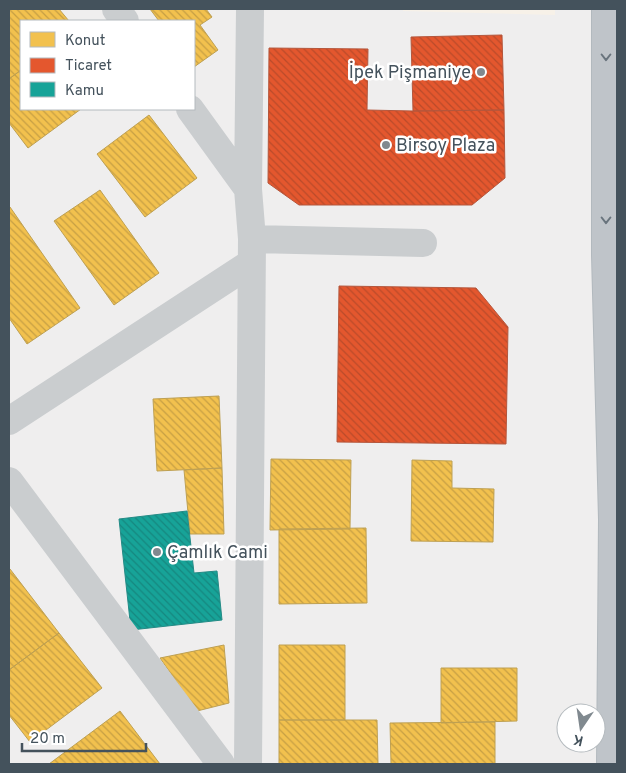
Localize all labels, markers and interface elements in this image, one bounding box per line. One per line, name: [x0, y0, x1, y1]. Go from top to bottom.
legend: [20, 20, 195, 110]
text: Konut: [65, 32, 105, 51]
one-way arrow: [601, 54, 611, 62]
text: Ticaret: [65, 57, 112, 76]
place label: İpek Pişmaniye: [349, 60, 471, 85]
marker: İpek Pişmaniye: [475, 66, 487, 78]
text: Kamu: [65, 82, 104, 101]
place label: Birsoy Plaza: [396, 135, 495, 158]
marker: Birsoy Plaza: [380, 139, 392, 151]
one-way arrow: [601, 216, 611, 224]
place label: Çamlık Cami: [167, 542, 268, 565]
marker: Çamlık Cami: [151, 546, 163, 558]
north arrow: [556, 703, 606, 753]
scale bar: [22, 720, 146, 752]
text: 20 m: [30, 730, 65, 749]
text: K: [572, 730, 585, 749]

